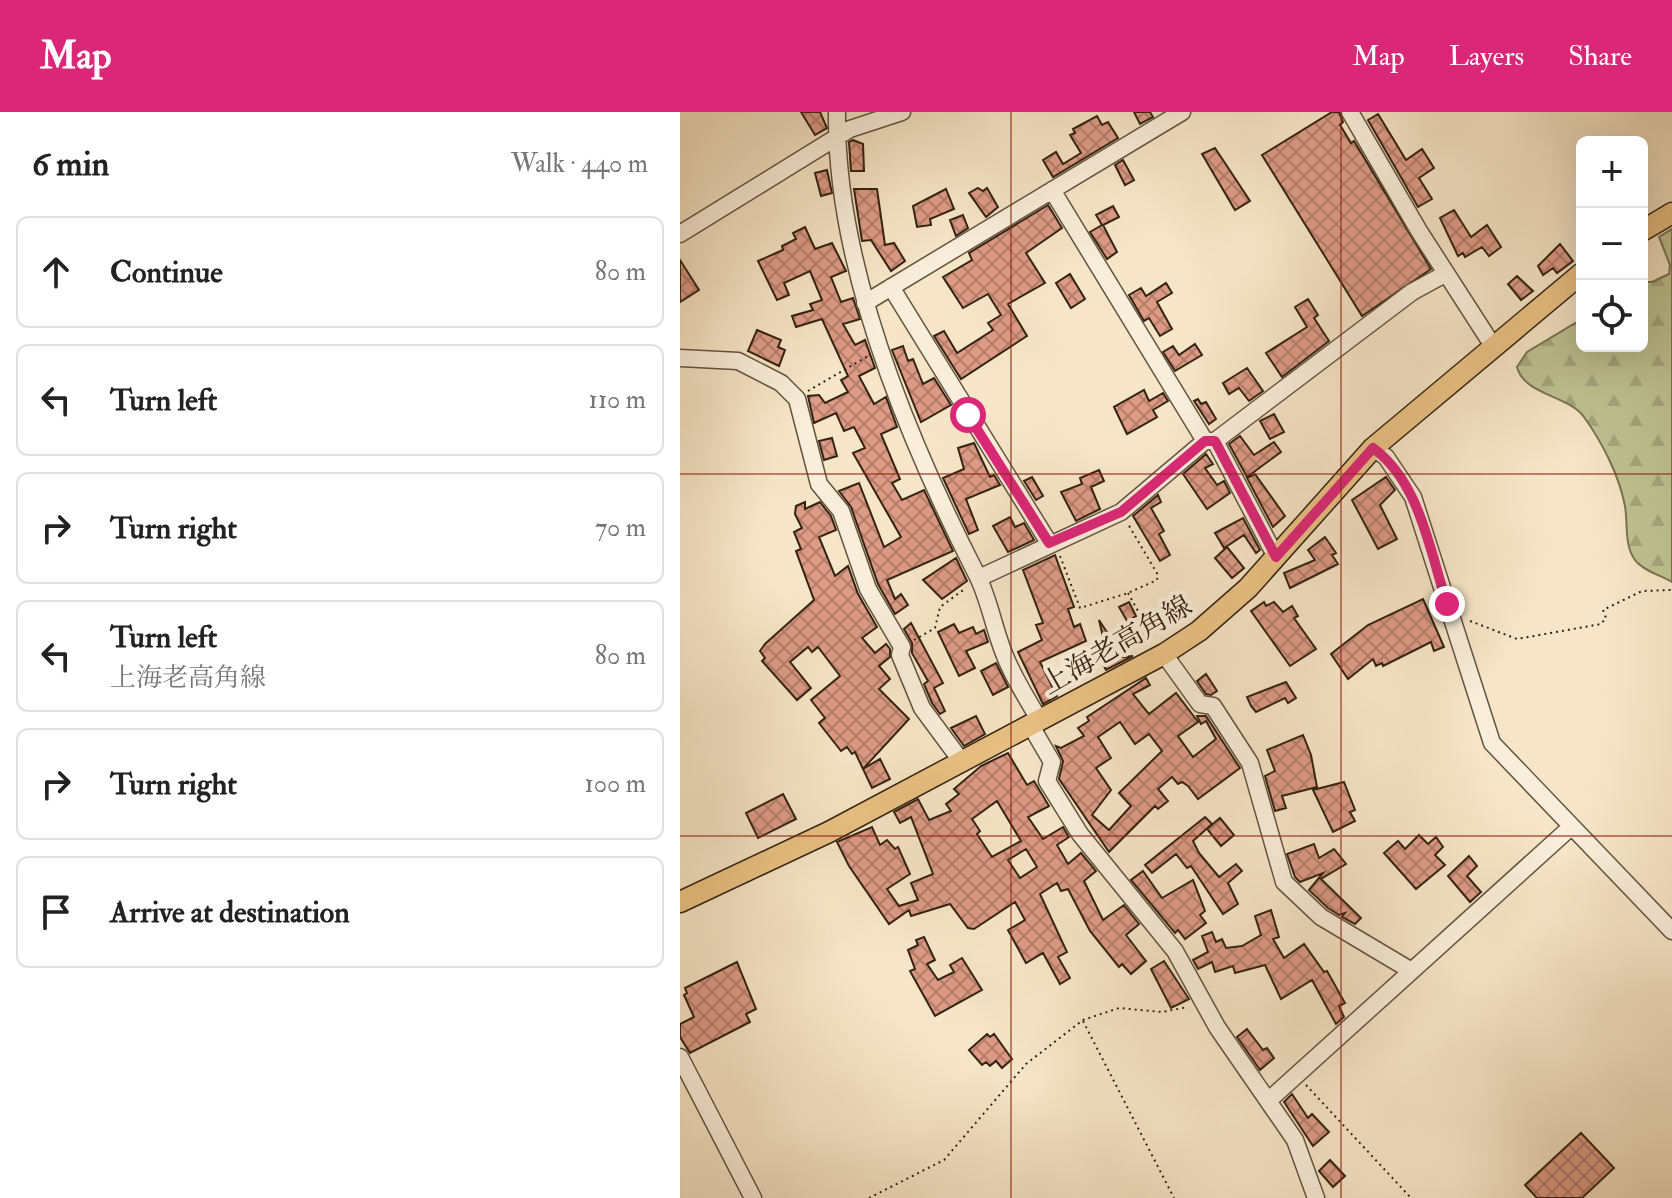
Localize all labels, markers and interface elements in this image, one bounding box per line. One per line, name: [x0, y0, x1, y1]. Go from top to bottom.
text: Map: [40, 32, 111, 80]
text: Map: [1352, 39, 1405, 74]
text: Layers: [1449, 39, 1524, 74]
text: Share: [1568, 39, 1632, 74]
map controls: [1576, 136, 1648, 352]
button: +: [1576, 136, 1648, 208]
text: 6 min: [32, 143, 109, 186]
text: Walk · 440 m: [511, 148, 648, 180]
button: −: [1576, 208, 1648, 280]
icon: ahead: [34, 250, 78, 294]
text: Continue: [110, 254, 223, 291]
text: 80 m: [595, 256, 646, 288]
button: locate: [1576, 280, 1648, 352]
icon: left: [34, 378, 78, 422]
text: Turn left: [110, 382, 217, 419]
text: 110 m: [589, 384, 646, 416]
route start: [950, 397, 986, 433]
icon: right: [34, 506, 78, 550]
text: Turn right: [110, 510, 237, 547]
text: 70 m: [595, 512, 646, 544]
route end: [1429, 586, 1465, 622]
street label: 上海老高角線: [1035, 588, 1198, 702]
text: Turn left: [110, 619, 217, 656]
icon: left: [34, 634, 78, 678]
text: 80 m: [595, 640, 646, 672]
text: 上海老高角線: [110, 662, 266, 694]
icon: right: [34, 762, 78, 806]
text: Turn right: [110, 766, 237, 803]
text: 100 m: [585, 768, 646, 800]
icon: arrive: [34, 890, 78, 934]
text: Arrive at destination: [110, 894, 350, 931]

